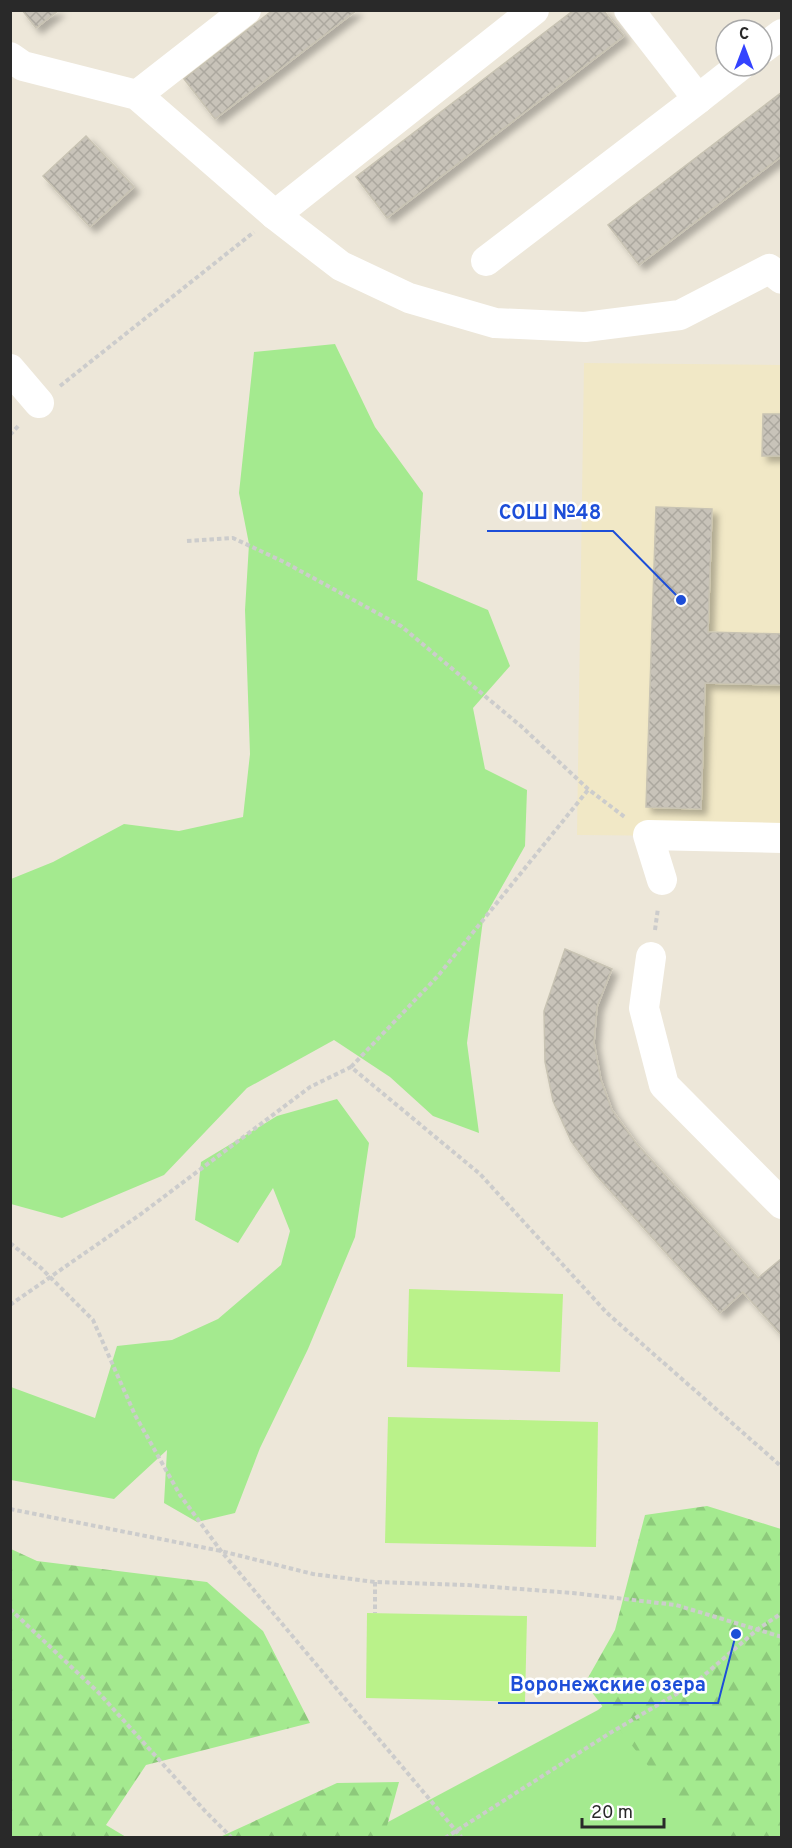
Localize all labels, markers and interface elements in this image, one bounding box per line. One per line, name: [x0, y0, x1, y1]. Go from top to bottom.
north arrow: [714, 18, 774, 78]
text: С: [739, 25, 749, 45]
callout: СОШ №48: [487, 493, 613, 531]
text: СОШ №48: [499, 501, 601, 527]
callout: Воронежские озера: [498, 1665, 718, 1703]
text: Воронежские озера: [510, 1673, 706, 1699]
scale bar: [582, 1791, 664, 1829]
text: 20 m: [591, 1802, 633, 1825]

